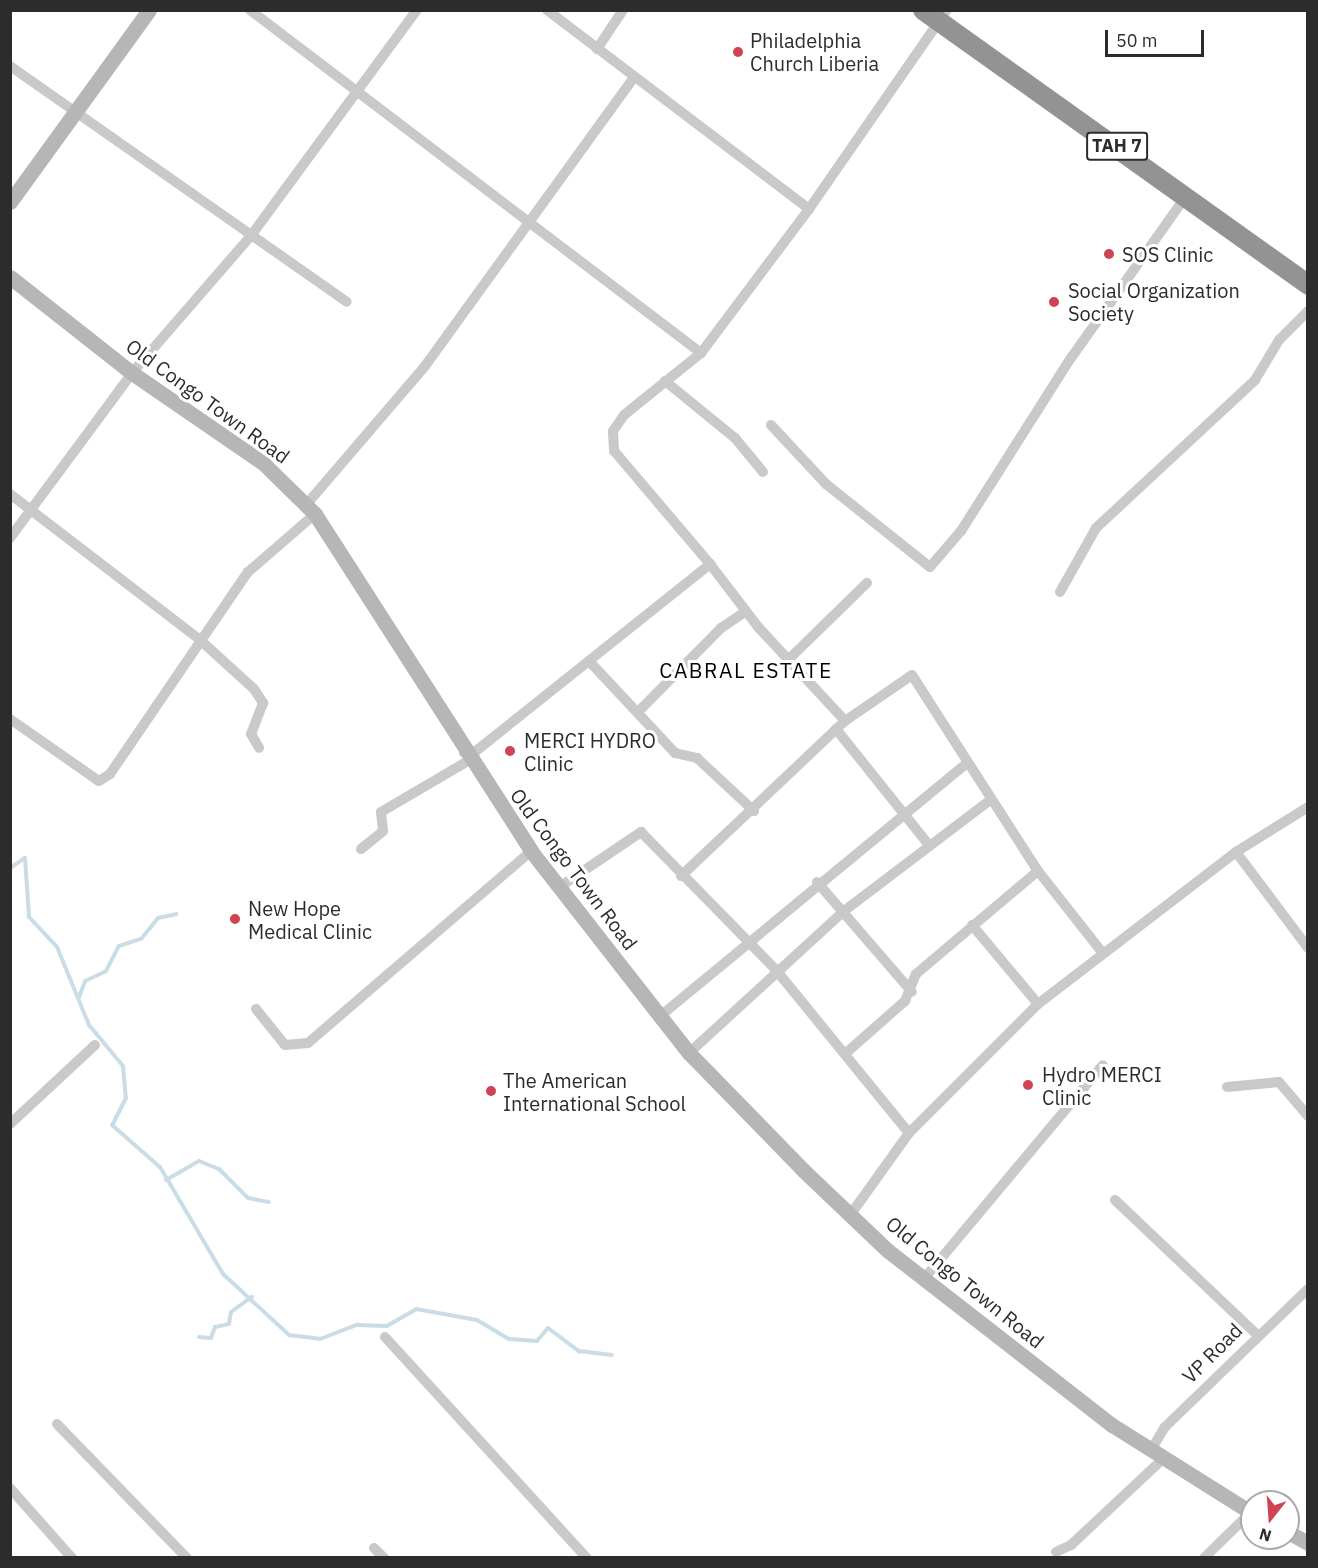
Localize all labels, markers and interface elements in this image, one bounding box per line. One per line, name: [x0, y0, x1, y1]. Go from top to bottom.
scale bar: [1108, 18, 1207, 56]
place label: Philadelphia Church Liberia: [750, 28, 879, 75]
text: 50 m: [1116, 29, 1158, 52]
marker: Philadelphia Church Liberia: [731, 45, 745, 59]
road number: TAH 7: [1086, 131, 1148, 161]
place label: SOS Clinic: [1122, 242, 1213, 266]
marker: SOS Clinic: [1100, 245, 1118, 263]
place label: Social Organization Society: [1068, 278, 1240, 325]
marker: Social Organization Society: [1045, 293, 1063, 311]
street label: Old Congo Town Road: [122, 334, 294, 468]
district label: CABRAL ESTATE: [659, 657, 833, 683]
place label: MERCI HYDRO Clinic: [524, 728, 656, 775]
marker: MERCI HYDRO Clinic: [501, 742, 519, 760]
street label: Old Congo Town Road: [505, 784, 643, 954]
place label: New Hope Medical Clinic: [248, 896, 372, 943]
marker: New Hope Medical Clinic: [226, 910, 244, 928]
place label: Hydro MERCI Clinic: [1042, 1062, 1162, 1109]
place label: The American International School: [503, 1068, 686, 1115]
marker: Hydro MERCI Clinic: [1019, 1076, 1037, 1094]
marker: The American International School: [484, 1084, 498, 1098]
street label: Old Congo Town Road: [881, 1211, 1049, 1353]
street label: VP Road: [1177, 1318, 1247, 1388]
north arrow: [1240, 1490, 1300, 1550]
text: N: [1257, 1524, 1274, 1547]

